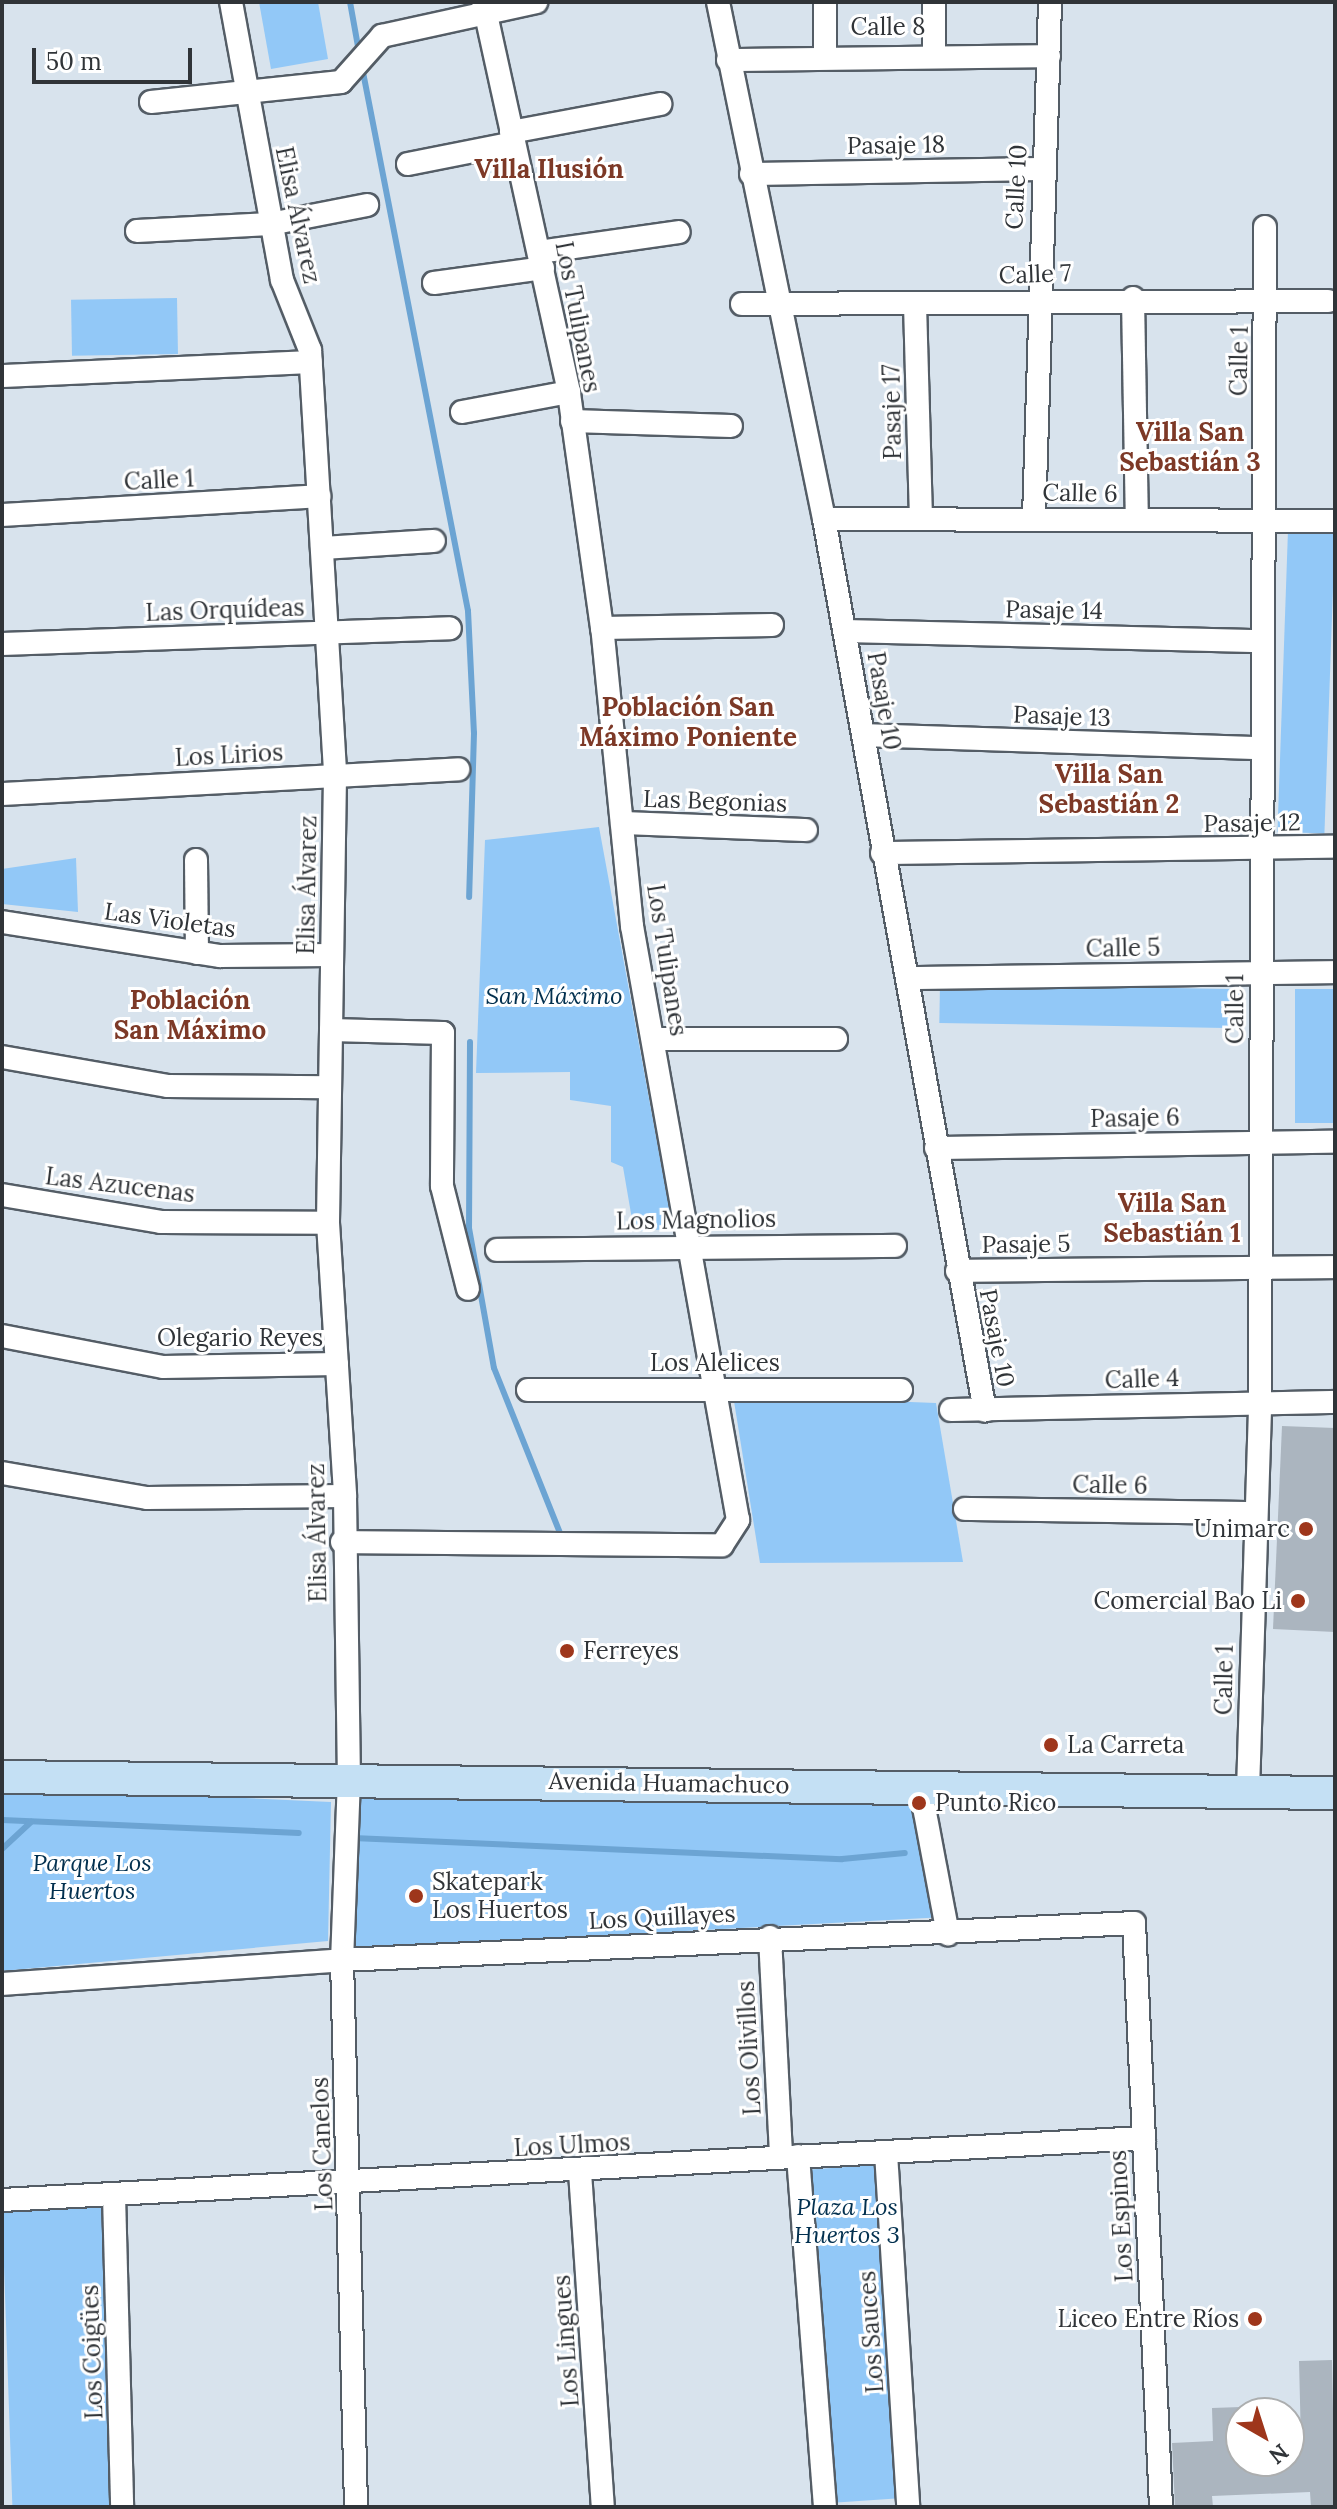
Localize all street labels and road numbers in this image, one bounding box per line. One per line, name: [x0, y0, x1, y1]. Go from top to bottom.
street label: Calle 8: [850, 13, 926, 41]
street label: Pasaje 18: [847, 130, 945, 160]
street label: Elisa Álvarez: [269, 144, 327, 286]
street label: Calle 10: [999, 144, 1033, 230]
street label: Los Tulipanes: [549, 239, 607, 395]
street label: Calle 7: [998, 258, 1072, 290]
street label: Calle 1: [1224, 326, 1254, 396]
street label: Pasaje 17: [877, 364, 907, 460]
street label: Calle 1: [123, 464, 195, 496]
street label: Calle 6: [1042, 478, 1118, 508]
street label: Las Orquídeas: [145, 593, 305, 627]
street label: Pasaje 14: [1005, 595, 1103, 625]
street label: Pasaje 10: [861, 650, 907, 752]
street label: Pasaje 13: [1013, 700, 1111, 732]
street label: Los Lirios: [174, 738, 284, 772]
street label: Las Begonias: [642, 784, 788, 818]
street label: Pasaje 12: [1203, 808, 1301, 838]
street label: Elisa Álvarez: [291, 815, 323, 955]
street label: Los Tulipanes: [641, 882, 693, 1038]
street label: Las Violetas: [102, 897, 238, 943]
street label: Calle 5: [1085, 933, 1161, 963]
street label: Calle 1: [1221, 974, 1249, 1044]
street label: Pasaje 6: [1090, 1103, 1180, 1133]
street label: Las Azucenas: [44, 1162, 196, 1208]
street label: Los Magnolios: [616, 1204, 776, 1236]
street label: Pasaje 5: [981, 1229, 1071, 1259]
street label: Pasaje 10: [973, 1286, 1021, 1390]
street label: Olegario Reyes: [157, 1324, 323, 1352]
street label: Los Alelices: [650, 1349, 780, 1377]
street label: Calle 4: [1104, 1363, 1180, 1395]
street label: Elisa Álvarez: [301, 1463, 333, 1603]
street label: Calle 6: [1072, 1470, 1148, 1500]
street label: Calle 1: [1209, 1645, 1239, 1715]
street label: Avenida Huamachuco: [548, 1767, 790, 1799]
street label: Los Quillayes: [588, 1899, 736, 1935]
street label: Los Olivillos: [731, 1980, 767, 2116]
street label: Los Canelos: [305, 2077, 339, 2211]
street label: Los Ulmos: [513, 2128, 631, 2162]
street label: Los Espinos: [1103, 2149, 1139, 2283]
street label: Los Sauces: [852, 2270, 890, 2394]
street label: Los Lingues: [547, 2274, 585, 2408]
street label: Los Coigües: [75, 2284, 109, 2420]

